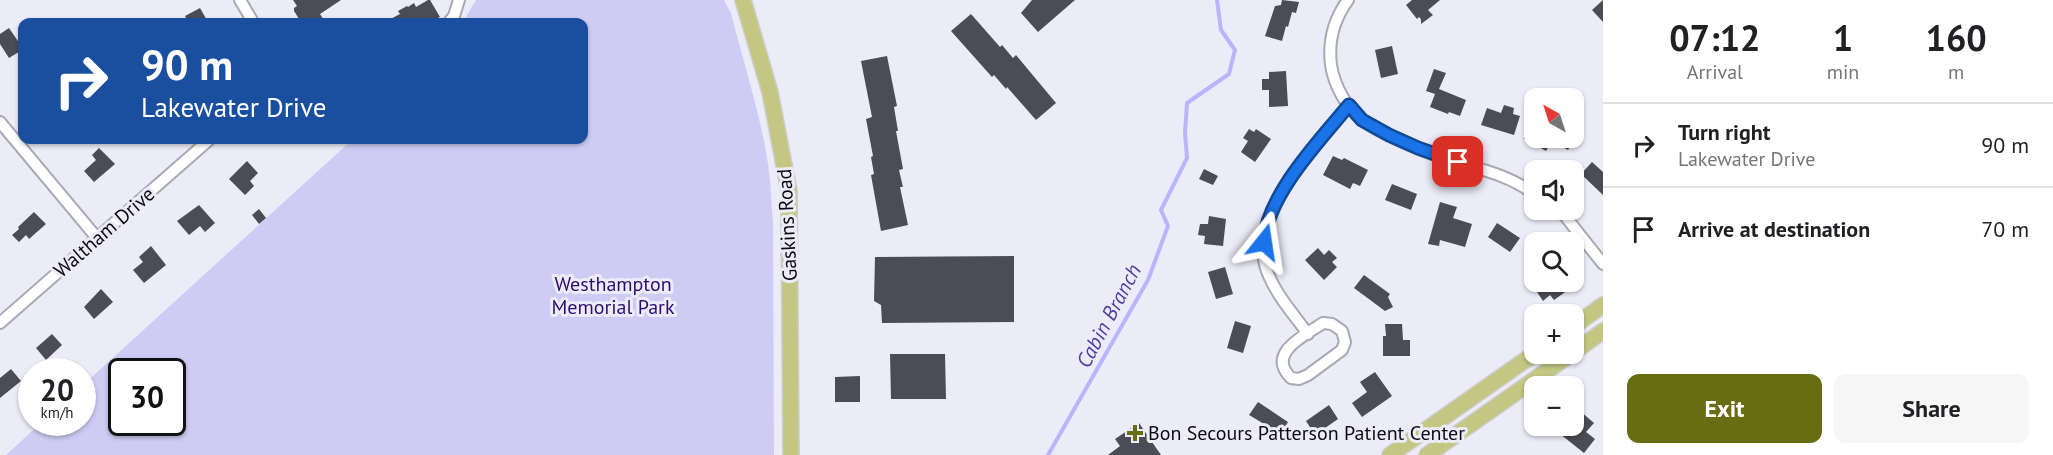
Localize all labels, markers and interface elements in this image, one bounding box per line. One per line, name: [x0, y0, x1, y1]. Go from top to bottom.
text: 07:12: [1669, 14, 1761, 61]
text: 1: [1833, 14, 1853, 61]
text: 160: [1926, 14, 1987, 61]
text: 90 m: [141, 37, 233, 92]
icon: right: [42, 42, 120, 120]
text: Arrival: [1687, 59, 1743, 85]
text: min: [1827, 59, 1859, 85]
text: m: [1948, 59, 1964, 85]
north arrow: [1524, 88, 1584, 148]
map controls: [1524, 88, 1584, 436]
text: Lakewater Drive: [141, 90, 327, 124]
text: Turn right: [1678, 118, 1770, 146]
icon: right: [1627, 129, 1660, 162]
text: 90 m: [1981, 131, 2029, 159]
pin: [1432, 136, 1483, 187]
icon: arrive: [1441, 145, 1474, 178]
text: Lakewater Drive: [1678, 146, 1815, 172]
button: sound: [1524, 160, 1584, 220]
street label: Gaskins Road: [771, 168, 803, 282]
street label: Waltham Drive: [48, 181, 160, 283]
position arrow: [1232, 210, 1296, 274]
icon: arrive: [1627, 213, 1660, 246]
text: Arrive at destination: [1678, 215, 1870, 243]
text: 70 m: [1981, 215, 2029, 243]
button: search: [1524, 232, 1584, 292]
water label: Cabin Branch: [1070, 259, 1147, 372]
park label: Westhampton Memorial Park: [552, 271, 675, 320]
button: +: [1524, 304, 1584, 364]
speed limit sign: 30: [108, 358, 186, 436]
text: 20: [40, 370, 74, 409]
button: Exit: [1627, 374, 1822, 443]
button: Share: [1834, 374, 2029, 443]
button: −: [1524, 376, 1584, 436]
text: km/h: [41, 403, 73, 422]
place label: Bon Secours Patterson Patient Center: [1148, 420, 1465, 446]
marker: Bon Secours Patterson Patient Center: [1126, 424, 1144, 442]

